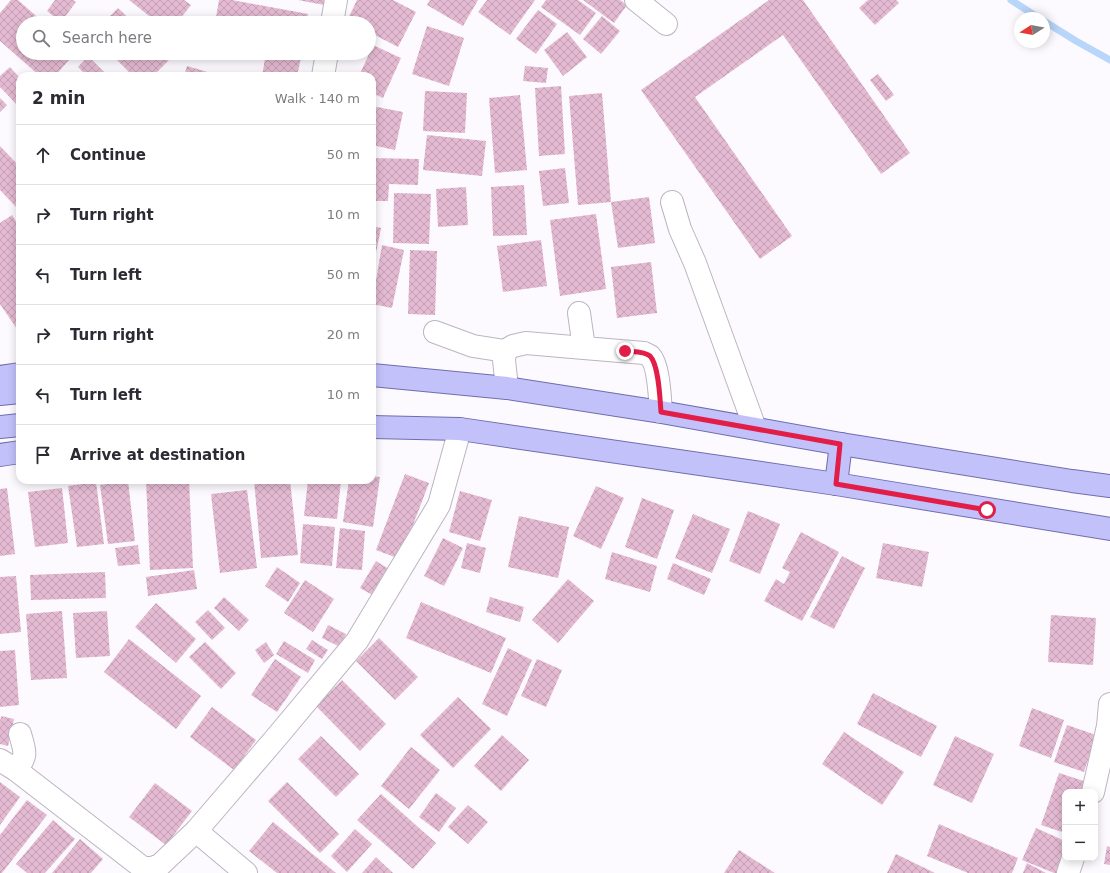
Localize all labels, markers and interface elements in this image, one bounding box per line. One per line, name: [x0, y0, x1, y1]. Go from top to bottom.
north arrow: [1014, 12, 1050, 48]
search box: [16, 16, 376, 60]
icon: search: [30, 27, 52, 49]
text: Search here: [62, 29, 152, 47]
text: 2 min: [32, 88, 85, 108]
text: Walk · 140 m: [275, 91, 360, 106]
icon: ahead: [32, 144, 54, 166]
text: Continue: [70, 146, 146, 164]
text: 50 m: [327, 147, 360, 162]
icon: right: [32, 204, 54, 226]
text: Turn right: [70, 206, 154, 224]
text: 10 m: [327, 207, 360, 222]
icon: left: [32, 264, 54, 286]
text: Turn left: [70, 266, 142, 284]
text: 50 m: [327, 267, 360, 282]
icon: right: [32, 324, 54, 346]
text: Turn right: [70, 326, 154, 344]
text: 20 m: [327, 327, 360, 342]
route end: [616, 342, 634, 360]
icon: left: [32, 384, 54, 406]
text: Turn left: [70, 386, 142, 404]
text: 10 m: [327, 387, 360, 402]
icon: arrive: [32, 444, 54, 466]
text: Arrive at destination: [70, 446, 245, 464]
route start: [978, 501, 996, 519]
map controls: [1062, 789, 1098, 861]
button: +: [1062, 789, 1098, 825]
button: −: [1062, 825, 1098, 861]

